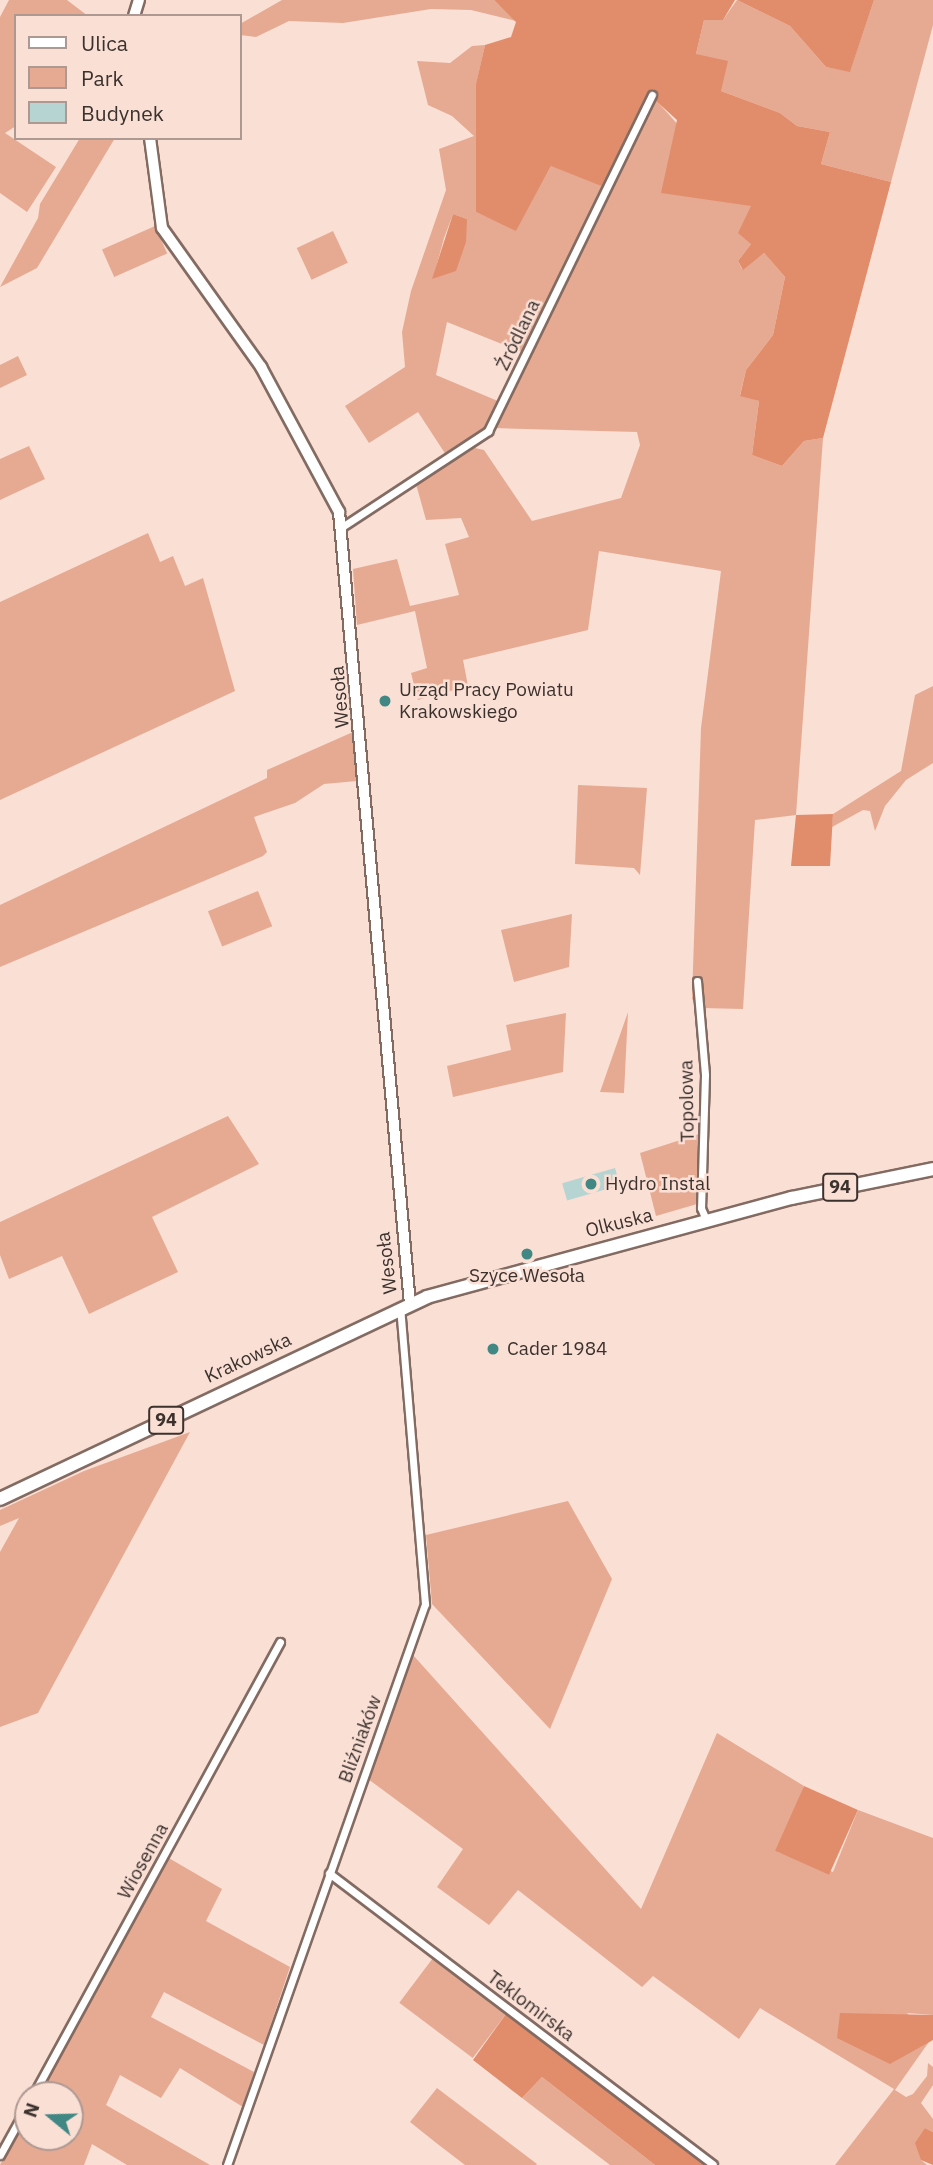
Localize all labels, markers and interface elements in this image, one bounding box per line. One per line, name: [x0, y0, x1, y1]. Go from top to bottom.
legend: [14, 14, 242, 140]
text: Ulica: [81, 29, 128, 57]
text: Park: [81, 64, 124, 92]
text: Budynek: [81, 99, 164, 127]
street label: Źródlana: [491, 296, 545, 374]
street label: Wesoła: [326, 665, 354, 729]
place label: Urząd Pracy Powiatu Krakowskiego: [399, 679, 574, 723]
marker: Urząd Pracy Powiatu Krakowskiego: [377, 693, 393, 709]
street label: Topolowa: [675, 1060, 699, 1142]
road number: 94: [821, 1172, 859, 1202]
place label: Hydro Instal: [605, 1173, 710, 1195]
marker: Hydro Instal: [583, 1176, 599, 1192]
street label: Olkuska: [583, 1204, 655, 1242]
street label: Wesoła: [372, 1231, 402, 1295]
marker: Szyce Wesoła: [519, 1246, 535, 1262]
place label: Szyce Wesoła: [469, 1265, 585, 1287]
street label: Krakowska: [201, 1328, 295, 1388]
place label: Cader 1984: [507, 1338, 607, 1360]
marker: Cader 1984: [485, 1341, 501, 1357]
road number: 94: [147, 1406, 185, 1434]
street label: Bliźniaków: [334, 1692, 386, 1786]
street label: Wiosenna: [113, 1819, 173, 1903]
street label: Teklomirska: [483, 1966, 579, 2046]
north arrow: [14, 2081, 84, 2151]
text: N: [17, 2099, 45, 2120]

